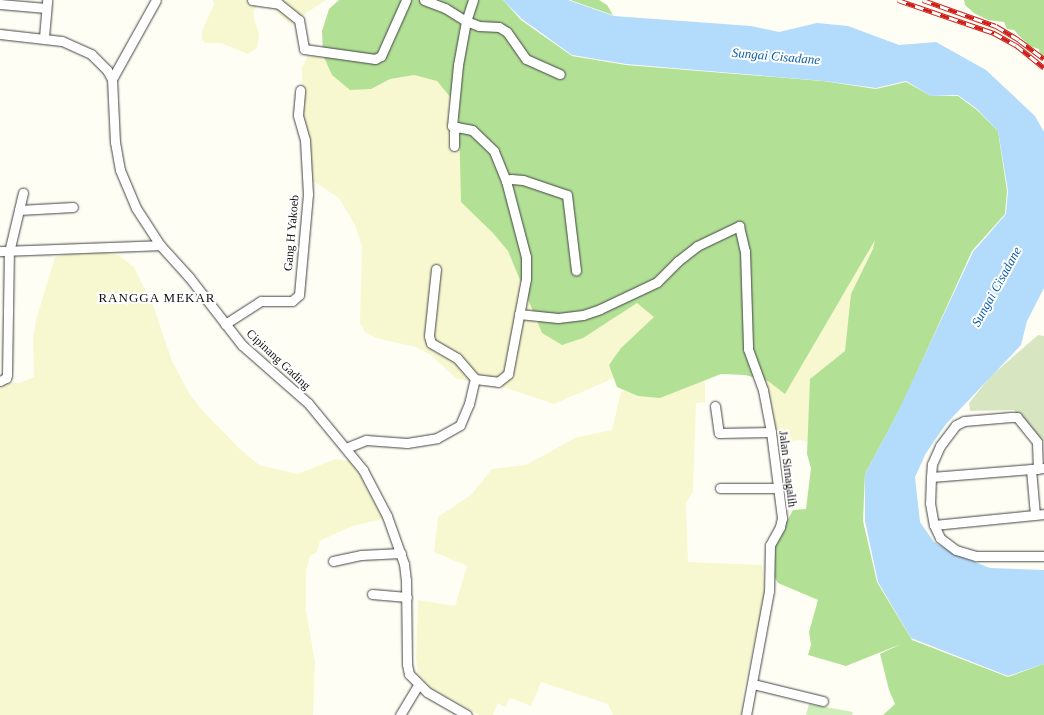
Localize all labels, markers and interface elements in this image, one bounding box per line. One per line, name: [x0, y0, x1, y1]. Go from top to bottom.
water label: Sungai Cisadane: [731, 45, 821, 69]
street label: Gang H Yakoeb: [281, 194, 303, 272]
water label: Sungai Cisadane: [969, 245, 1025, 329]
district label: RANGGA MEKAR: [98, 290, 216, 306]
street label: Cipinang Gading: [243, 327, 313, 393]
street label: Jalan Sirnagalih: [775, 430, 799, 508]

